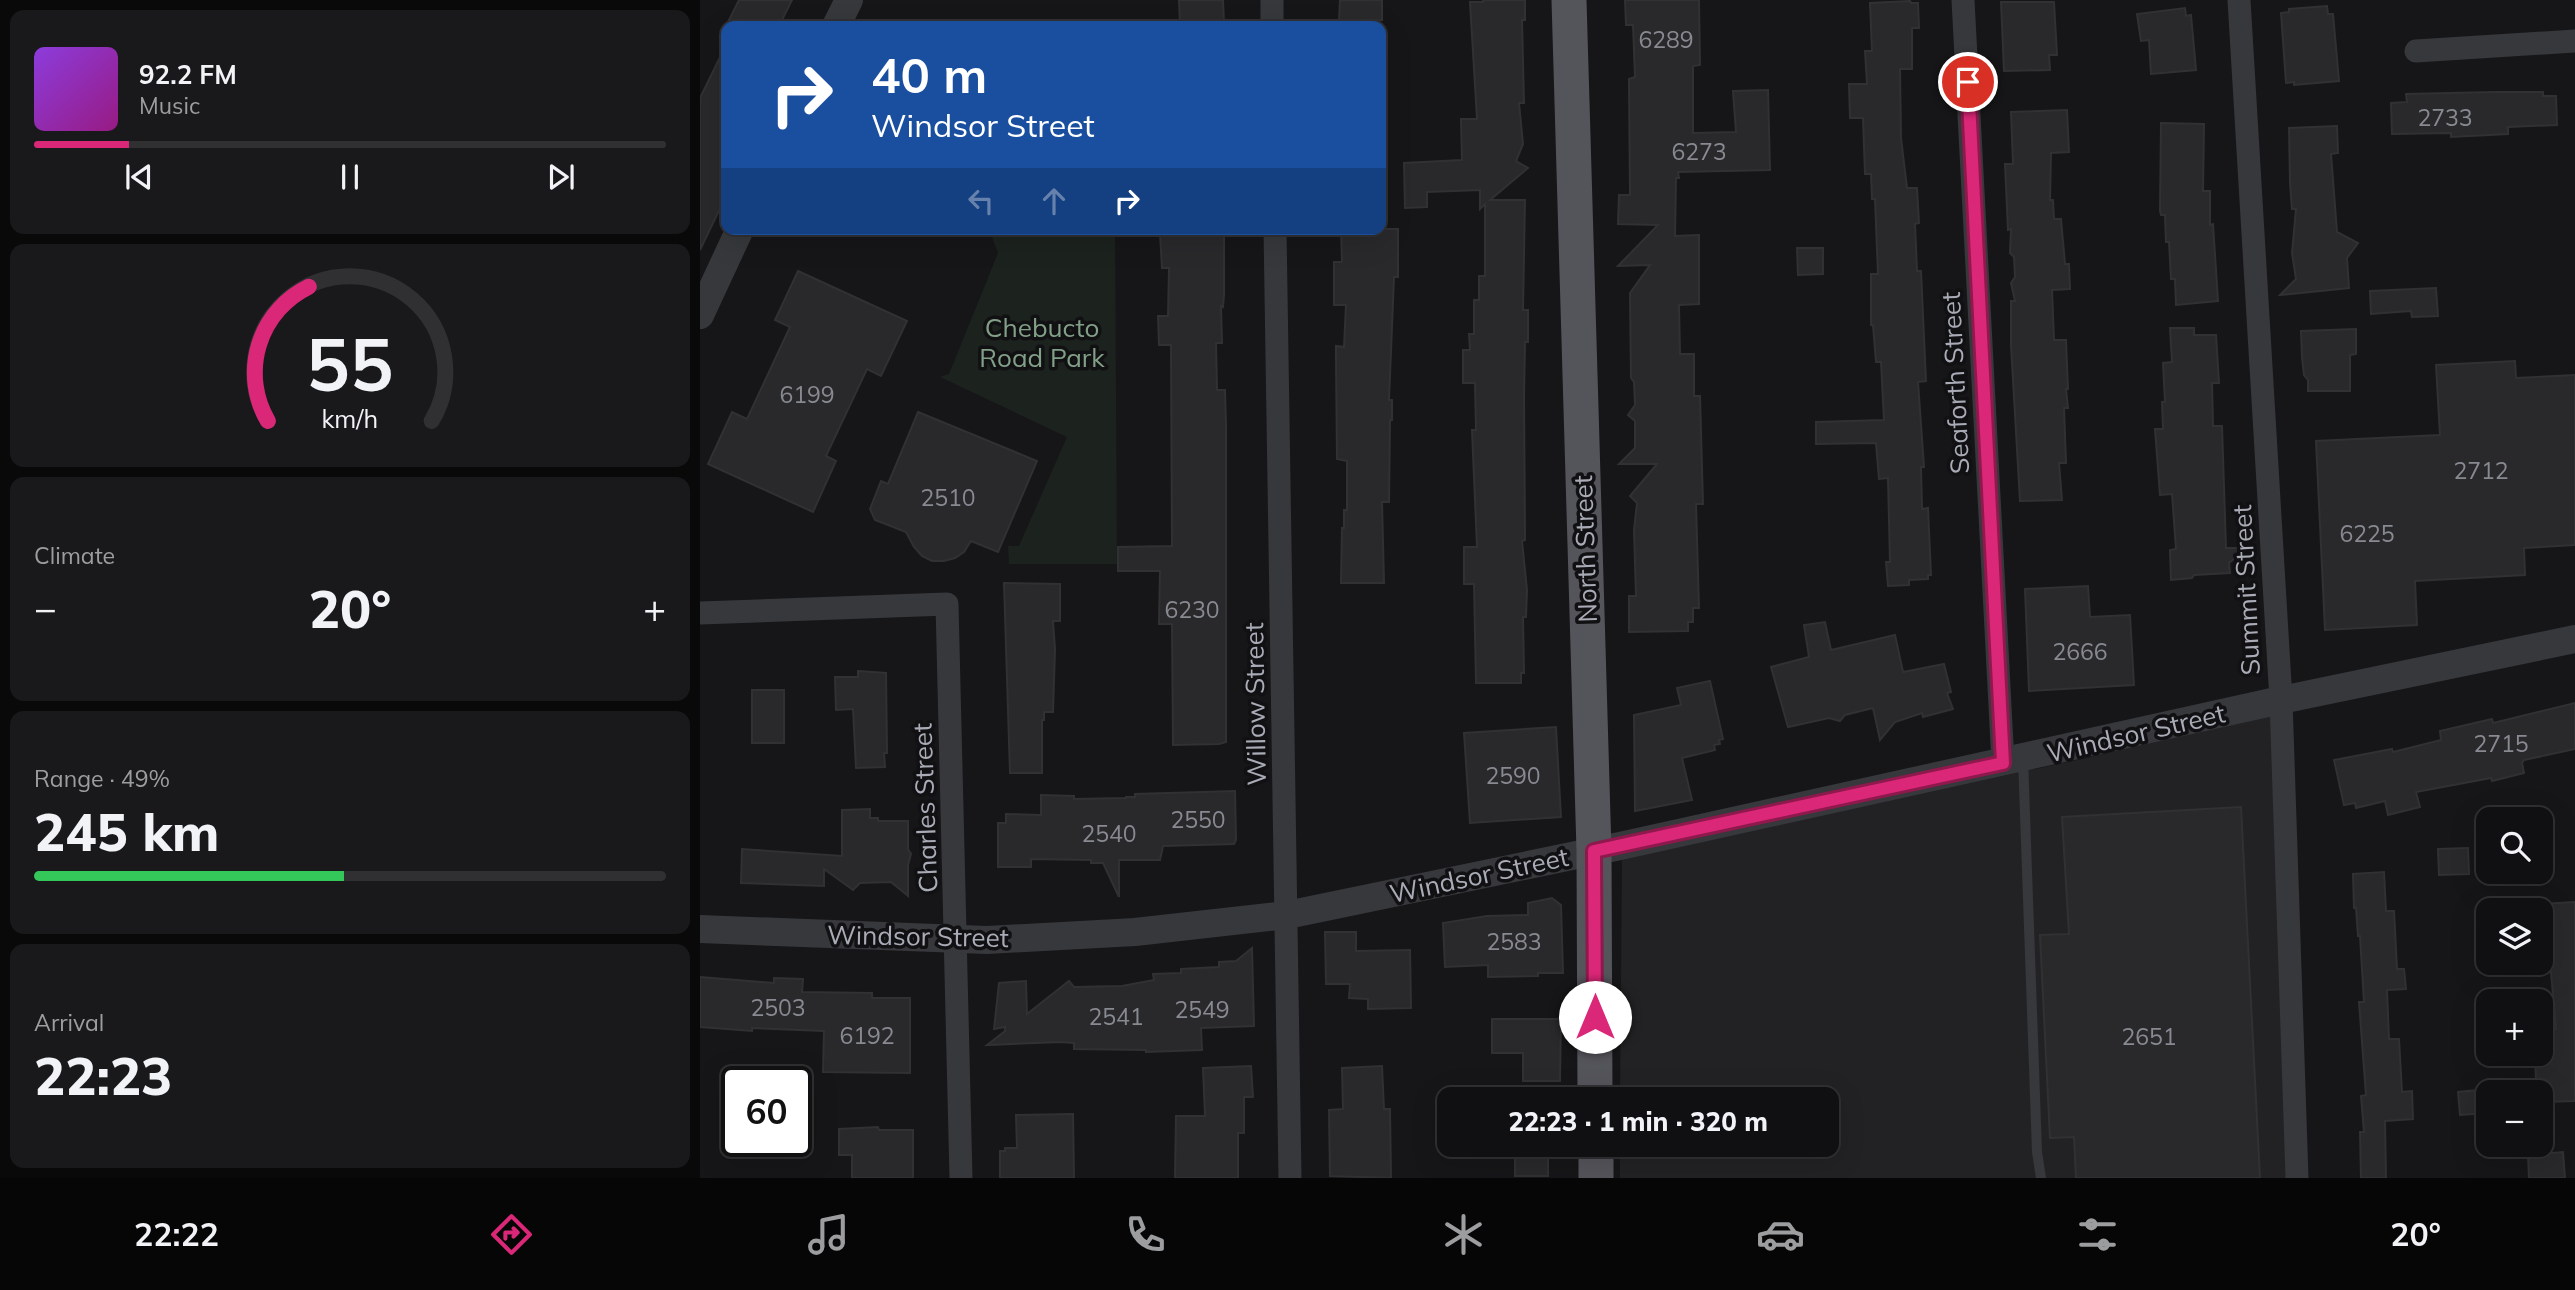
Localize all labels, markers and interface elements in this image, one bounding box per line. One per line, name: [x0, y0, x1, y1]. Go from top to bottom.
house number: 6289: [1638, 25, 1694, 54]
text: 40 m: [871, 44, 987, 105]
icon: right: [756, 49, 847, 140]
pin: [1938, 52, 1998, 112]
text: 92.2 FM: [139, 58, 237, 91]
icon: arrive: [1949, 63, 1987, 101]
text: Music: [139, 91, 200, 120]
house number: 2733: [2417, 103, 2473, 132]
text: Windsor Street: [871, 105, 1095, 145]
house number: 6273: [1671, 137, 1727, 166]
icon: previous: [120, 158, 158, 196]
icon: pause: [331, 158, 369, 196]
icon: next: [542, 158, 580, 196]
icon: left: [962, 182, 1000, 220]
icon: ahead: [1035, 182, 1073, 220]
icon: right: [1108, 182, 1146, 220]
street label: Seaforth Street: [1934, 291, 1976, 475]
park label: Chebucto Road Park: [979, 311, 1105, 374]
text: 55: [306, 319, 394, 410]
house number: 6199: [779, 380, 835, 409]
text: km/h: [322, 403, 378, 434]
house number: 2712: [2453, 456, 2509, 485]
street label: North Street: [1566, 475, 1604, 623]
house number: 2510: [920, 483, 976, 512]
street label: Summit Street: [2225, 504, 2267, 676]
house number: 6225: [2339, 519, 2395, 548]
text: Climate: [34, 541, 115, 570]
text: 20°: [309, 576, 391, 641]
text: −: [34, 584, 57, 632]
text: +: [643, 584, 666, 632]
house number: 6230: [1164, 595, 1220, 624]
street label: Willow Street: [1237, 622, 1273, 786]
house number: 2666: [2052, 637, 2108, 666]
street label: Windsor Street: [2044, 696, 2228, 770]
street label: Charles Street: [906, 722, 944, 894]
house number: 2715: [2473, 729, 2529, 758]
house number: 2590: [1485, 761, 1541, 790]
text: Range · 49%: [34, 764, 170, 793]
text: 245 km: [34, 799, 219, 864]
house number: 2550: [1170, 805, 1226, 834]
map controls: [2476, 807, 2553, 1157]
button: search: [2476, 807, 2553, 884]
house number: 2540: [1081, 819, 1137, 848]
street label: Windsor Street: [1387, 840, 1571, 910]
button: layers: [2476, 898, 2553, 975]
street label: Windsor Street: [827, 918, 1009, 954]
house number: 2583: [1486, 927, 1542, 956]
position arrow: [1558, 980, 1632, 1054]
button: +: [2476, 989, 2553, 1066]
house number: 2503: [750, 993, 806, 1022]
house number: 2549: [1174, 995, 1230, 1024]
house number: 2541: [1088, 1002, 1144, 1031]
text: Arrival: [34, 1008, 104, 1037]
house number: 6192: [839, 1021, 895, 1050]
house number: 2651: [2121, 1022, 2177, 1051]
text: 22:23: [34, 1043, 172, 1108]
speed limit sign: 60: [721, 1066, 812, 1157]
button: −: [2476, 1080, 2553, 1157]
text: 22:23 · 1 min · 320 m: [1508, 1105, 1768, 1138]
icon: directions: [487, 1210, 536, 1259]
icon: music: [804, 1210, 853, 1259]
icon: phone: [1121, 1210, 1170, 1259]
icon: climate: [1439, 1210, 1488, 1259]
icon: car: [1756, 1210, 1805, 1259]
icon: filters: [2073, 1210, 2122, 1259]
text: 22:22: [134, 1214, 219, 1254]
text: 20°: [2390, 1214, 2441, 1254]

